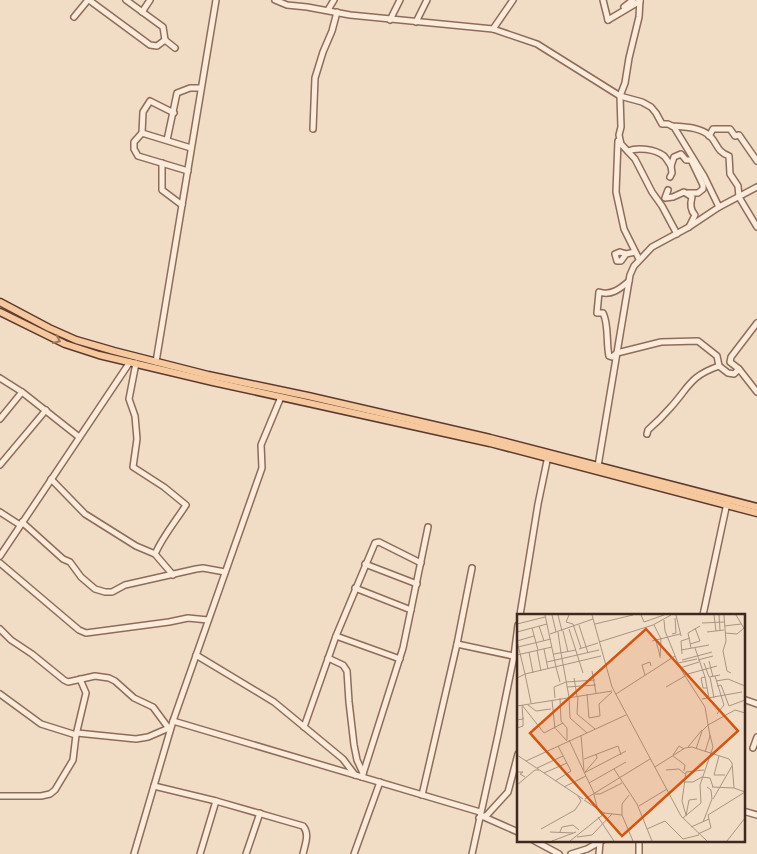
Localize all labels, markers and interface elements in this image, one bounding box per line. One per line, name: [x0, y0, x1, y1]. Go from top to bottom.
one-way arrow: [52, 334, 61, 345]
inset map: [517, 614, 744, 842]

